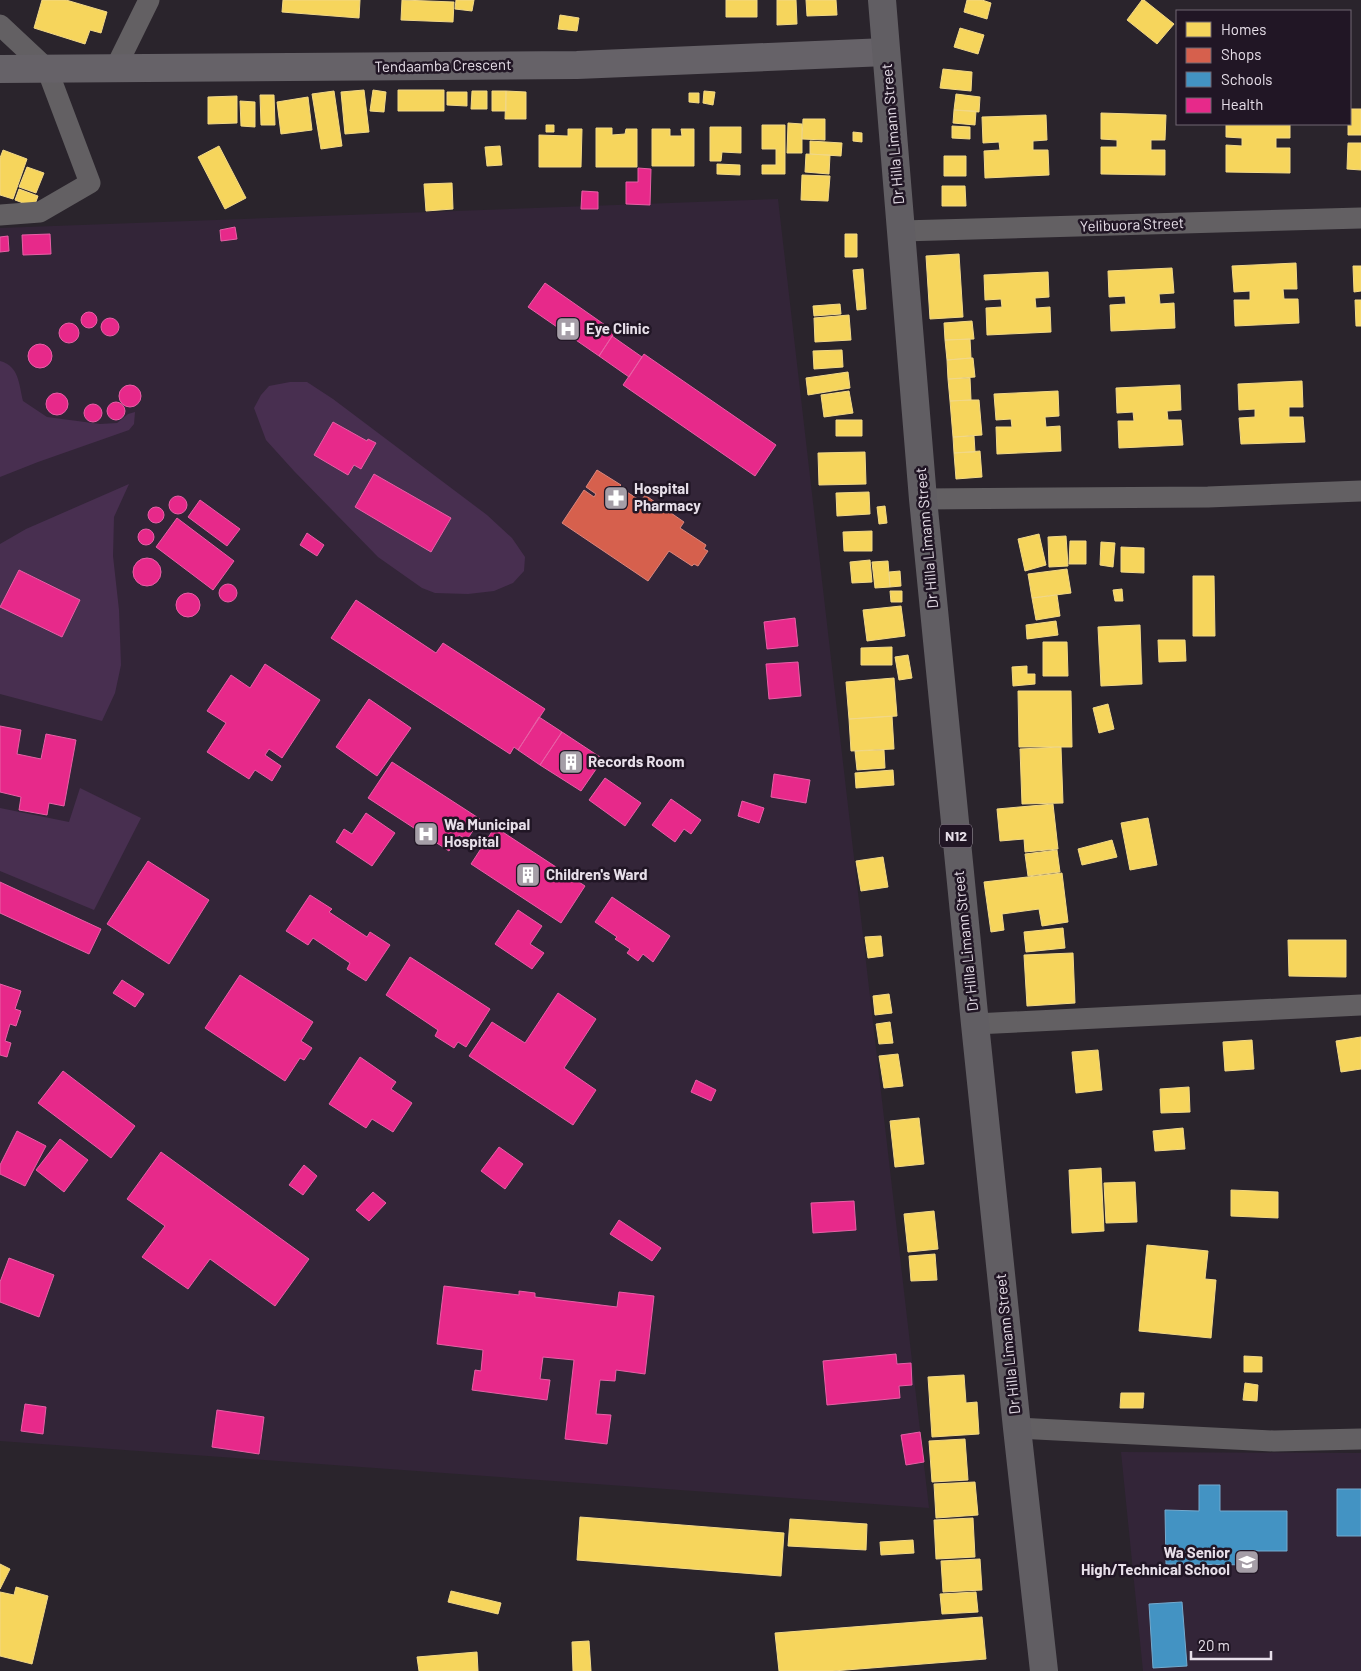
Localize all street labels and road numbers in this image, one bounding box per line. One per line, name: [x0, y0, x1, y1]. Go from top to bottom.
street label: Tendaamba Crescent: [374, 55, 512, 75]
street label: Dr Hilla Limann Street: [877, 63, 907, 205]
street label: Yelibuora Street: [1080, 213, 1184, 235]
street label: Dr Hilla Limann Street: [911, 467, 941, 609]
road number: N12: [940, 824, 972, 848]
street label: Dr Hilla Limann Street: [949, 870, 981, 1012]
street label: Dr Hilla Limann Street: [991, 1273, 1023, 1415]

